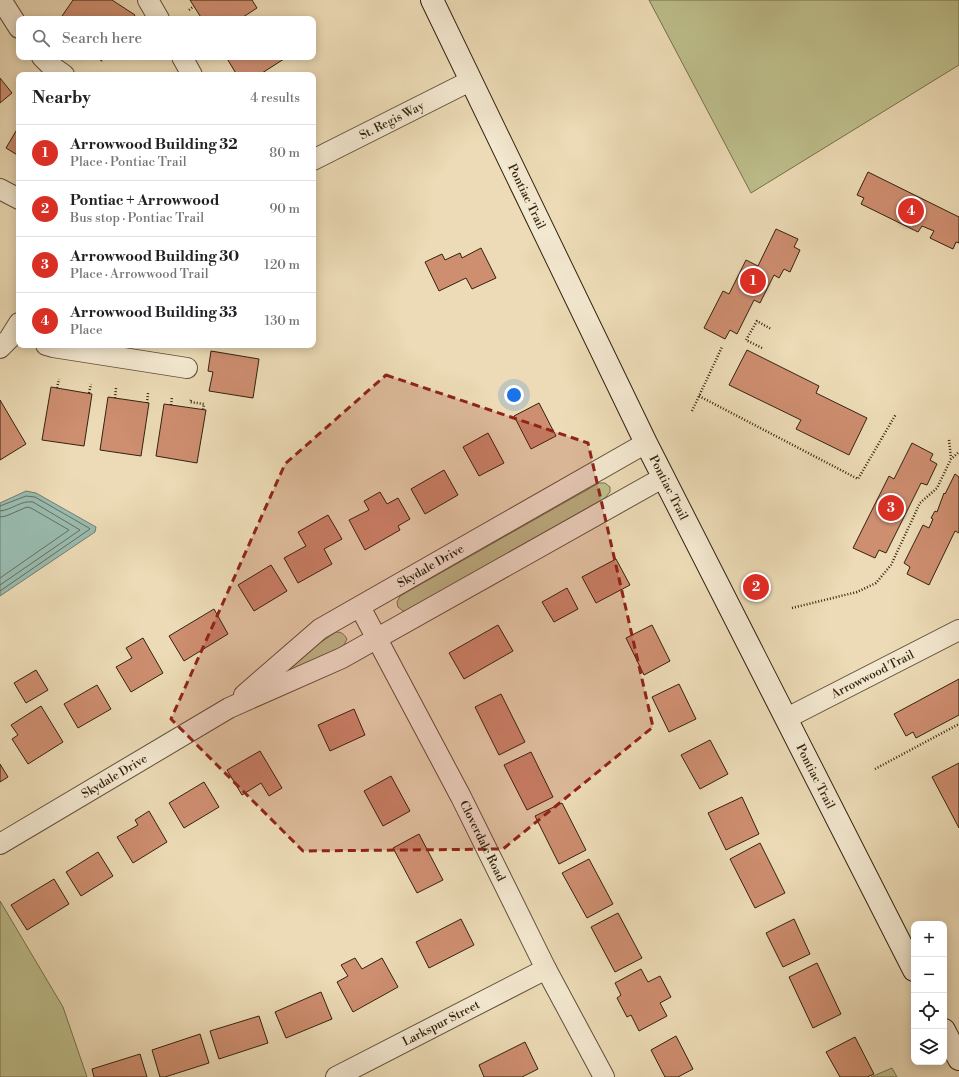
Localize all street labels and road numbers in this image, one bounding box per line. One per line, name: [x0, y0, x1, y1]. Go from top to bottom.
street label: St. Regis Way: [357, 98, 427, 143]
street label: Pontiac Trail: [505, 161, 549, 232]
street label: Pontiac Trail: [646, 453, 692, 523]
street label: Skydale Drive: [395, 541, 467, 591]
street label: Arrowwood Trail: [828, 647, 917, 702]
street label: Pontiac Trail: [793, 741, 838, 812]
street label: Skydale Drive: [79, 751, 150, 801]
street label: Cloverdale Road: [456, 798, 509, 884]
street label: Larkspur Street: [400, 997, 483, 1049]

